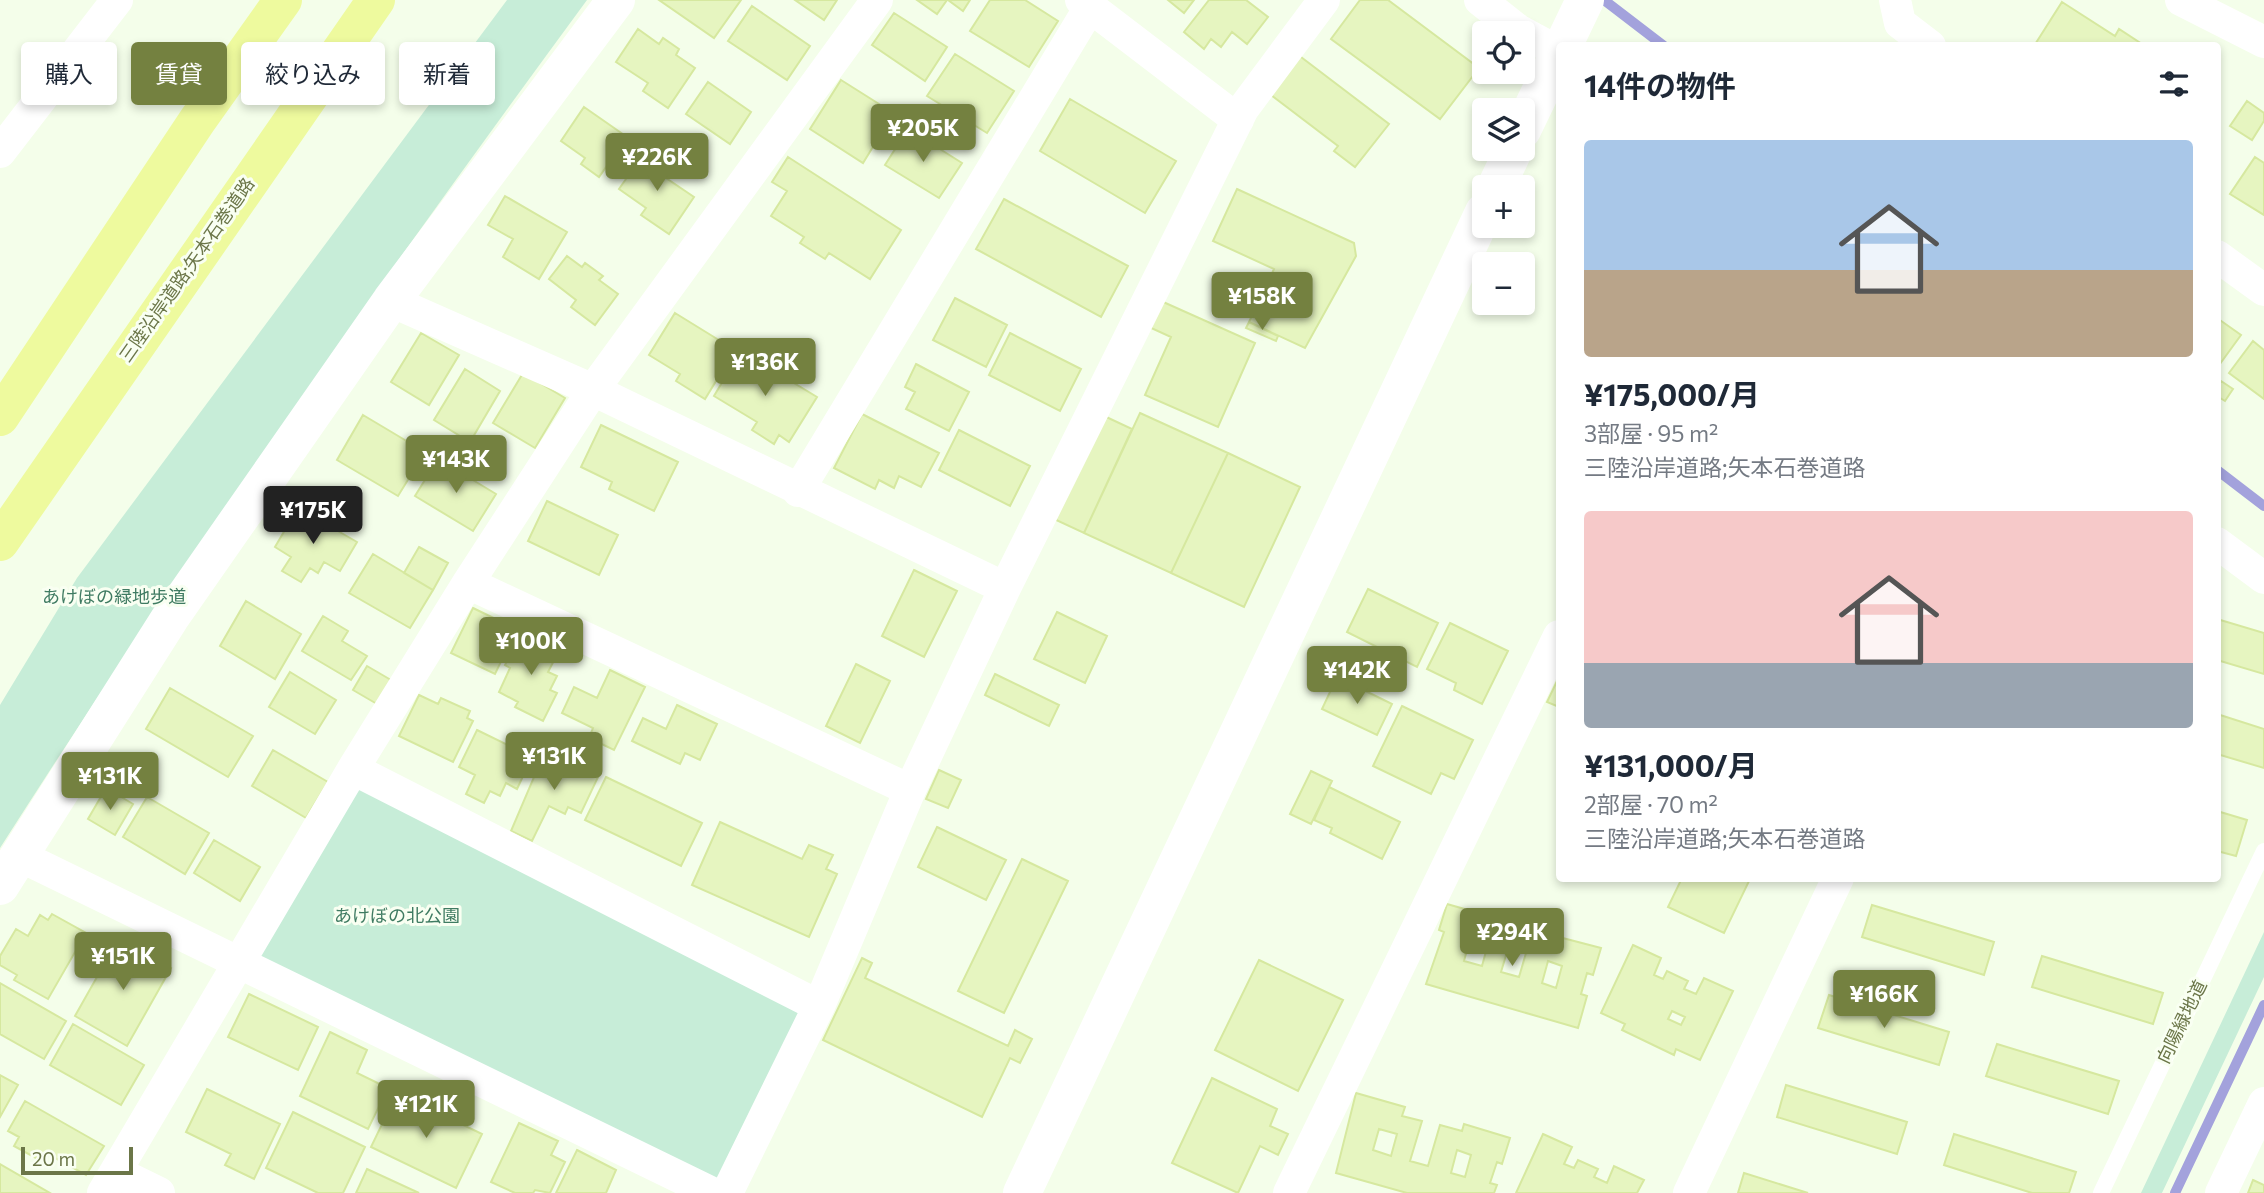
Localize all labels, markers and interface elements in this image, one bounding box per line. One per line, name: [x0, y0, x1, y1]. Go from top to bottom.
map controls: [1472, 21, 1535, 315]
button: locate: [1472, 21, 1535, 84]
chip: 購入: [21, 42, 117, 105]
chip: 賃貸: [131, 42, 227, 105]
chip: 絞り込み: [241, 42, 385, 105]
chip: 新着: [399, 42, 495, 105]
icon: filters: [2155, 65, 2193, 103]
text: 14件の物件: [1584, 66, 1736, 103]
button: layers: [1472, 98, 1535, 161]
pin: ¥205K: [874, 104, 972, 164]
text: ¥205K: [887, 113, 959, 141]
pin: ¥226K: [608, 134, 706, 193]
text: ¥226K: [621, 142, 693, 170]
street label: 三陸沿岸道路;矢本石巻道路: [114, 173, 258, 366]
button: +: [1472, 175, 1535, 238]
icon: home: [1826, 186, 1952, 312]
button: −: [1472, 252, 1535, 315]
pin: ¥158K: [1213, 272, 1311, 332]
text: ¥158K: [1228, 281, 1296, 309]
pin: ¥136K: [716, 338, 814, 398]
text: ¥136K: [731, 347, 799, 375]
text: ¥175,000/月: [1584, 375, 1760, 412]
text: 3部屋 · 95 m²: [1584, 419, 1718, 447]
pin: ¥143K: [407, 435, 505, 495]
text: ¥143K: [422, 444, 490, 472]
text: 三陸沿岸道路;矢本石巻道路: [1584, 453, 1865, 481]
pin: ¥175K: [264, 486, 362, 546]
text: ¥175K: [279, 495, 347, 523]
icon: home: [1826, 557, 1952, 683]
park label: あけぼの緑地歩道: [42, 585, 186, 607]
pin: ¥100K: [482, 618, 580, 677]
text: ¥100K: [495, 626, 567, 654]
pin: ¥142K: [1308, 646, 1406, 706]
text: ¥142K: [1323, 655, 1391, 683]
pin: ¥131K: [505, 732, 603, 792]
text: ¥131K: [522, 741, 587, 769]
text: ¥131,000/月: [1584, 746, 1758, 783]
pin: ¥131K: [61, 752, 159, 812]
text: ¥131K: [78, 761, 143, 789]
text: 2部屋 · 70 m²: [1584, 790, 1718, 818]
text: 三陸沿岸道路;矢本石巻道路: [1584, 824, 1865, 852]
park label: あけぼの北公園: [334, 904, 460, 926]
pin: ¥294K: [1463, 908, 1561, 968]
text: ¥294K: [1476, 917, 1548, 945]
pin: ¥151K: [74, 932, 172, 992]
text: ¥151K: [90, 941, 156, 969]
pin: ¥166K: [1835, 970, 1933, 1030]
street label: 向陽緑地道: [2151, 976, 2211, 1067]
text: ¥166K: [1849, 979, 1919, 1007]
pin: ¥121K: [377, 1080, 475, 1140]
text: ¥121K: [394, 1089, 458, 1117]
scale bar: [21, 1144, 133, 1176]
text: 20 m: [32, 1147, 75, 1170]

